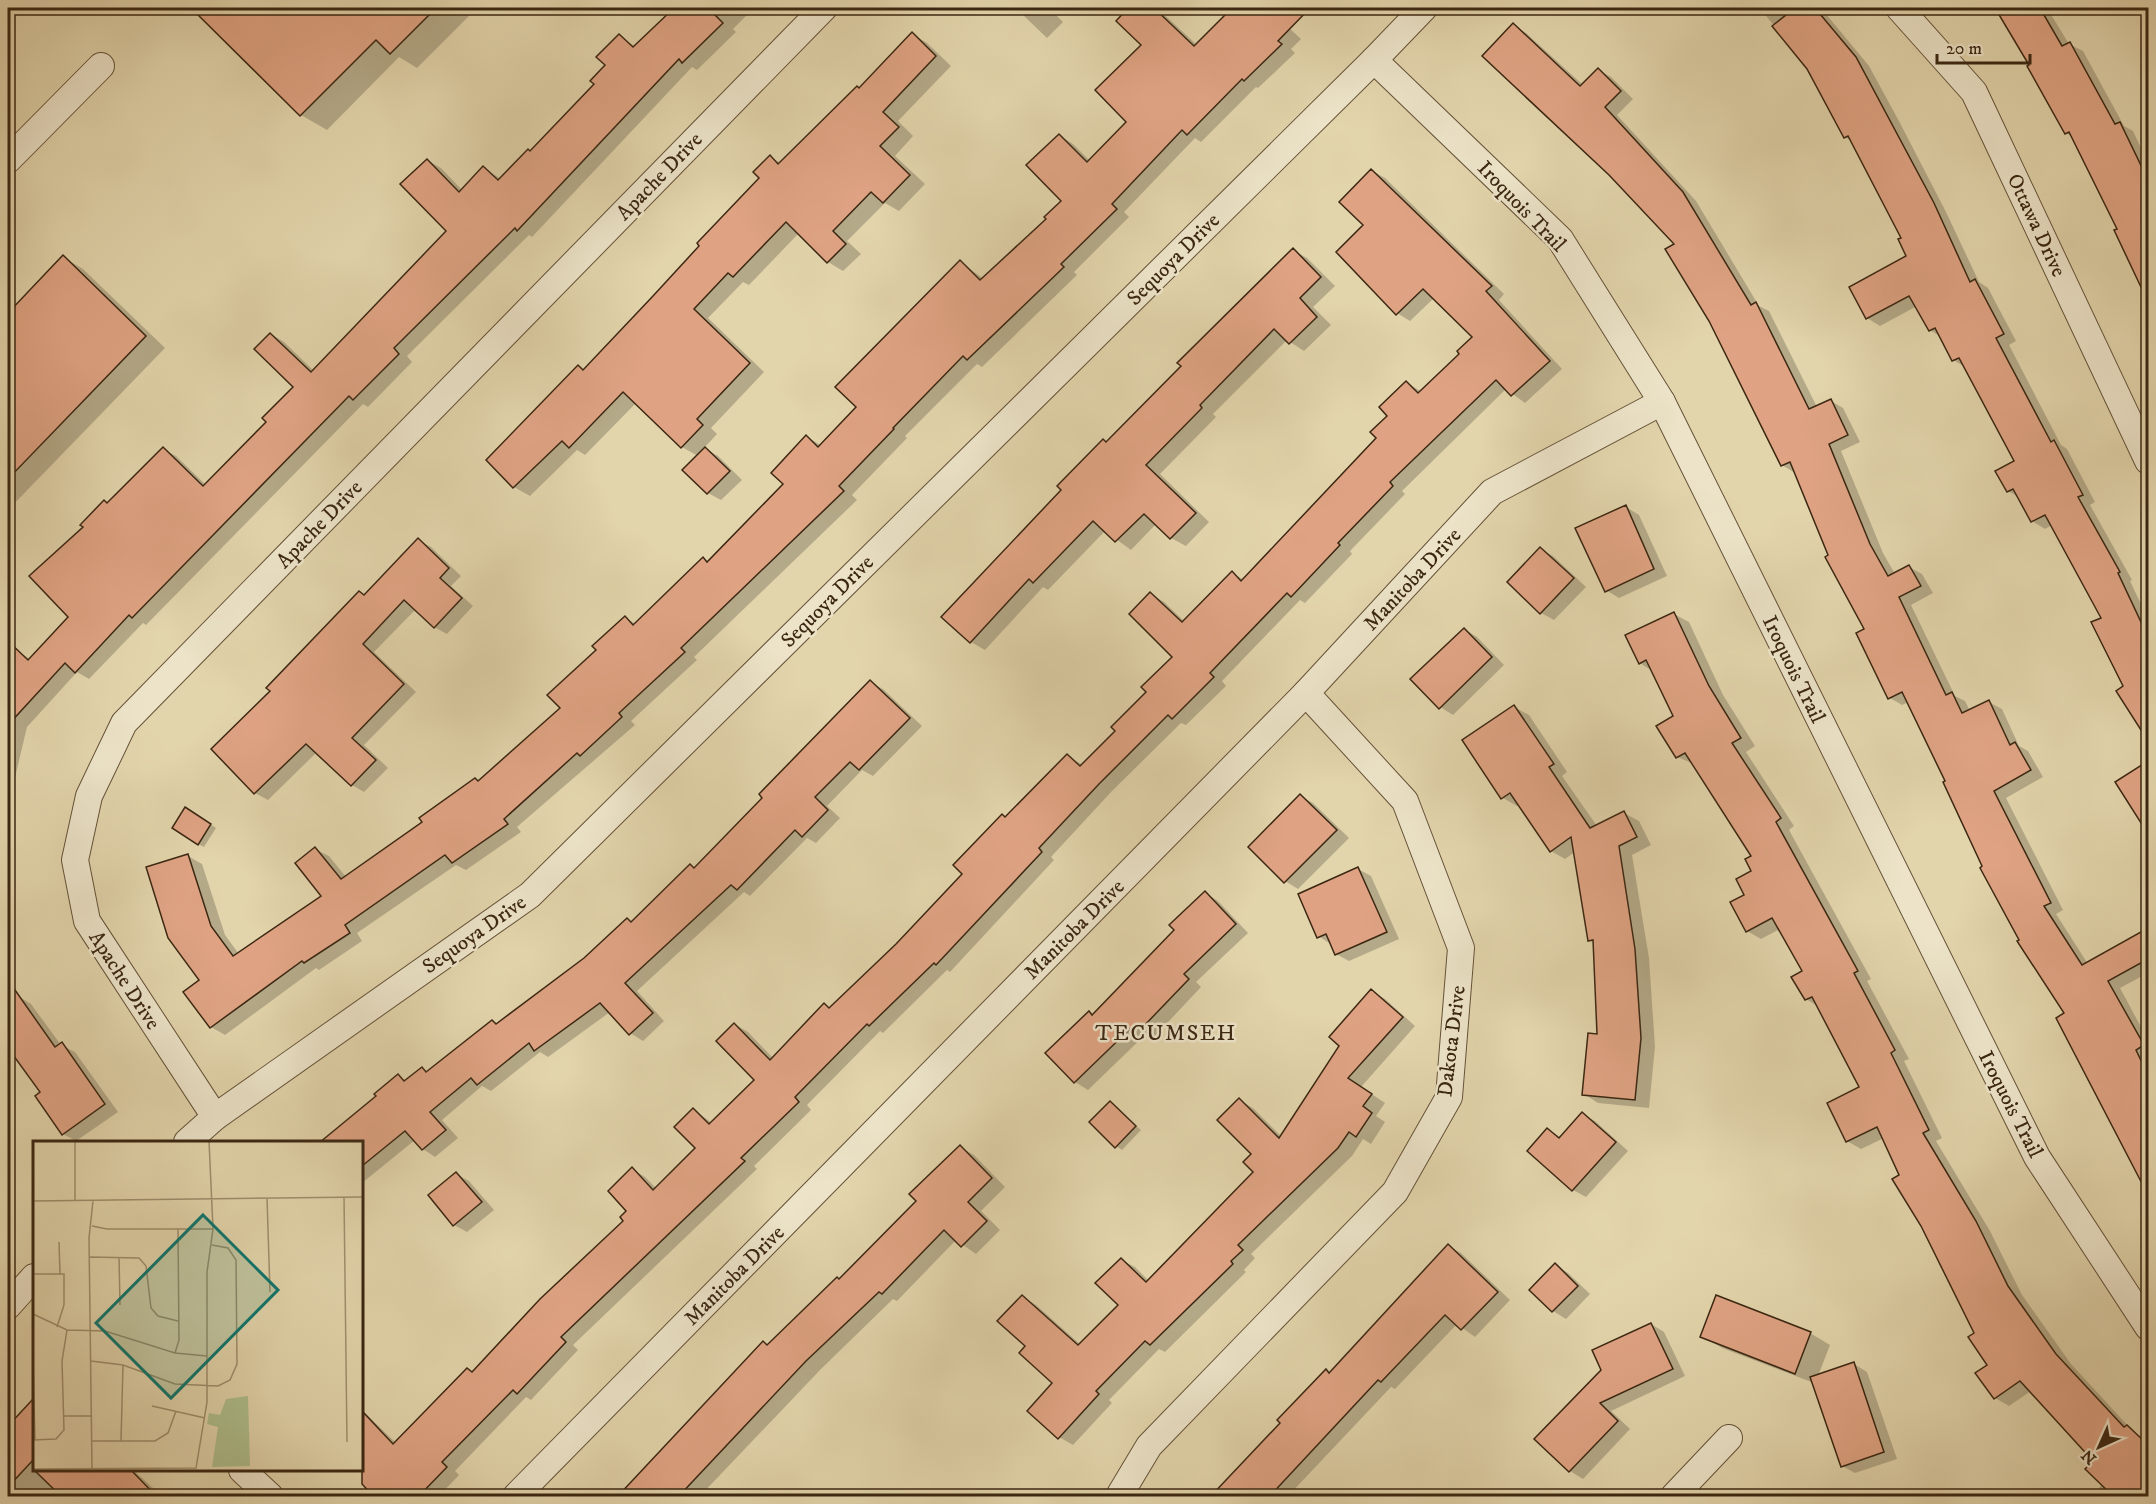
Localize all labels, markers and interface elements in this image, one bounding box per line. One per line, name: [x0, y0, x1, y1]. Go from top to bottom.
scale bar: [1937, 27, 2030, 65]
text: 20 m: [1946, 38, 1982, 60]
street label: Apache Drive: [611, 127, 708, 226]
street label: Iroquois Trail: [1471, 156, 1572, 258]
street label: Ottawa Drive: [2001, 170, 2071, 281]
street label: Sequoya Drive: [1122, 208, 1226, 312]
street label: Apache Drive: [271, 475, 368, 574]
street label: Manitoba Drive: [1358, 523, 1467, 637]
street label: Sequoya Drive: [776, 550, 880, 654]
street label: Iroquois Trail: [1756, 611, 1831, 728]
street label: Manitoba Drive: [1019, 874, 1131, 985]
street label: Sequoya Drive: [418, 889, 532, 980]
street label: Apache Drive: [83, 926, 166, 1035]
street label: Dakota Drive: [1432, 984, 1472, 1098]
district label: TECUMSEH: [1095, 1020, 1237, 1047]
street label: Iroquois Trail: [1972, 1047, 2048, 1163]
inset map: [33, 1141, 363, 1471]
street label: Manitoba Drive: [679, 1220, 791, 1331]
north arrow: [2069, 1417, 2129, 1477]
text: N: [2077, 1445, 2101, 1469]

